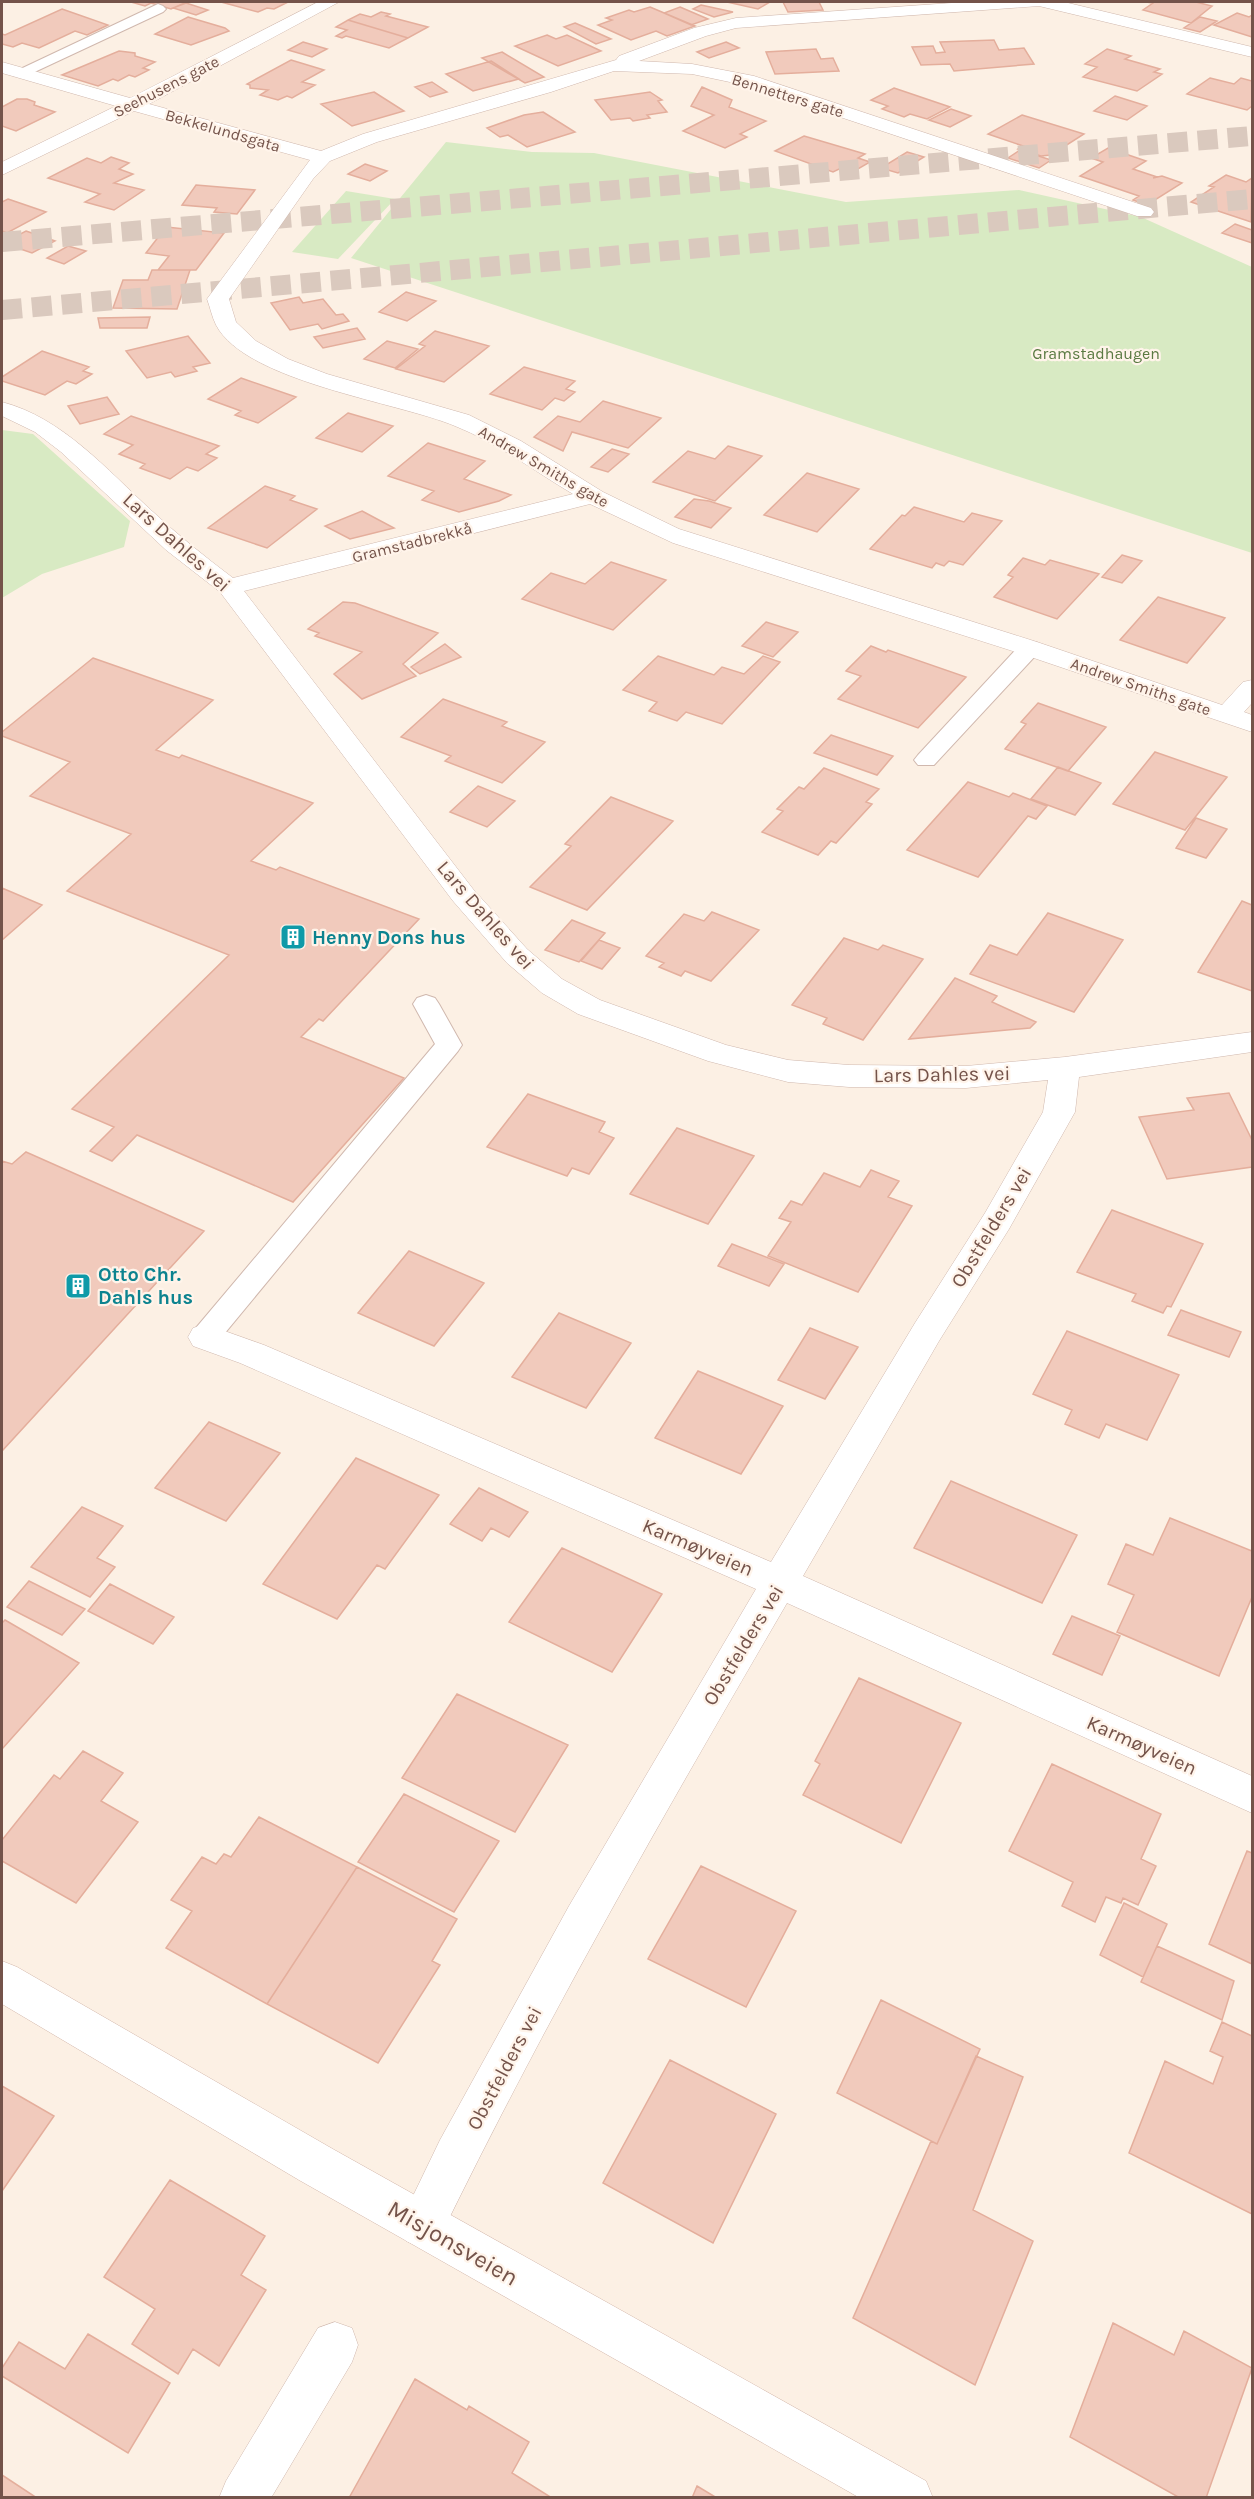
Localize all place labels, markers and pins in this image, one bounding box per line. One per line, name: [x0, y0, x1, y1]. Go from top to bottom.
building icon: Henny Dons hus: [278, 922, 308, 952]
place label: Henny Dons hus: [312, 926, 465, 949]
place label: Otto Chr. Dahls hus: [98, 1263, 193, 1309]
building icon: Otto Chr. Dahls hus: [63, 1271, 93, 1301]

